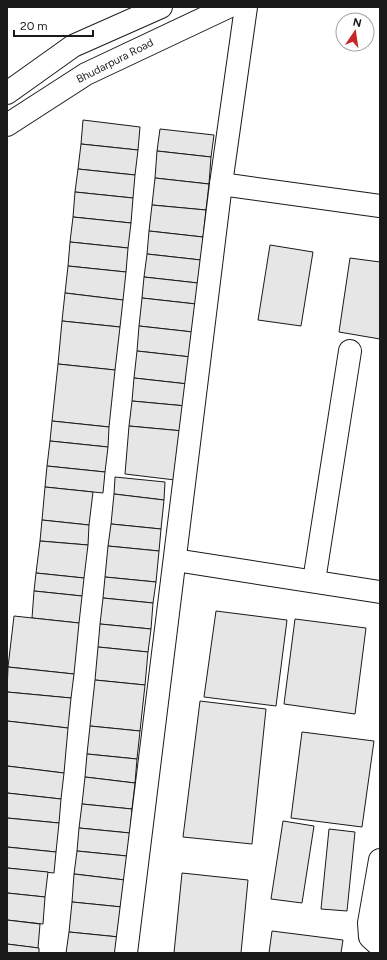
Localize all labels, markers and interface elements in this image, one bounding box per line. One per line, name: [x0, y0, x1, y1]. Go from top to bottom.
scale bar: [14, 12, 93, 38]
north arrow: [335, 12, 375, 52]
text: N: [352, 15, 363, 30]
text: 20 m: [20, 19, 48, 33]
street label: Bhudarpura Road: [74, 36, 156, 86]

